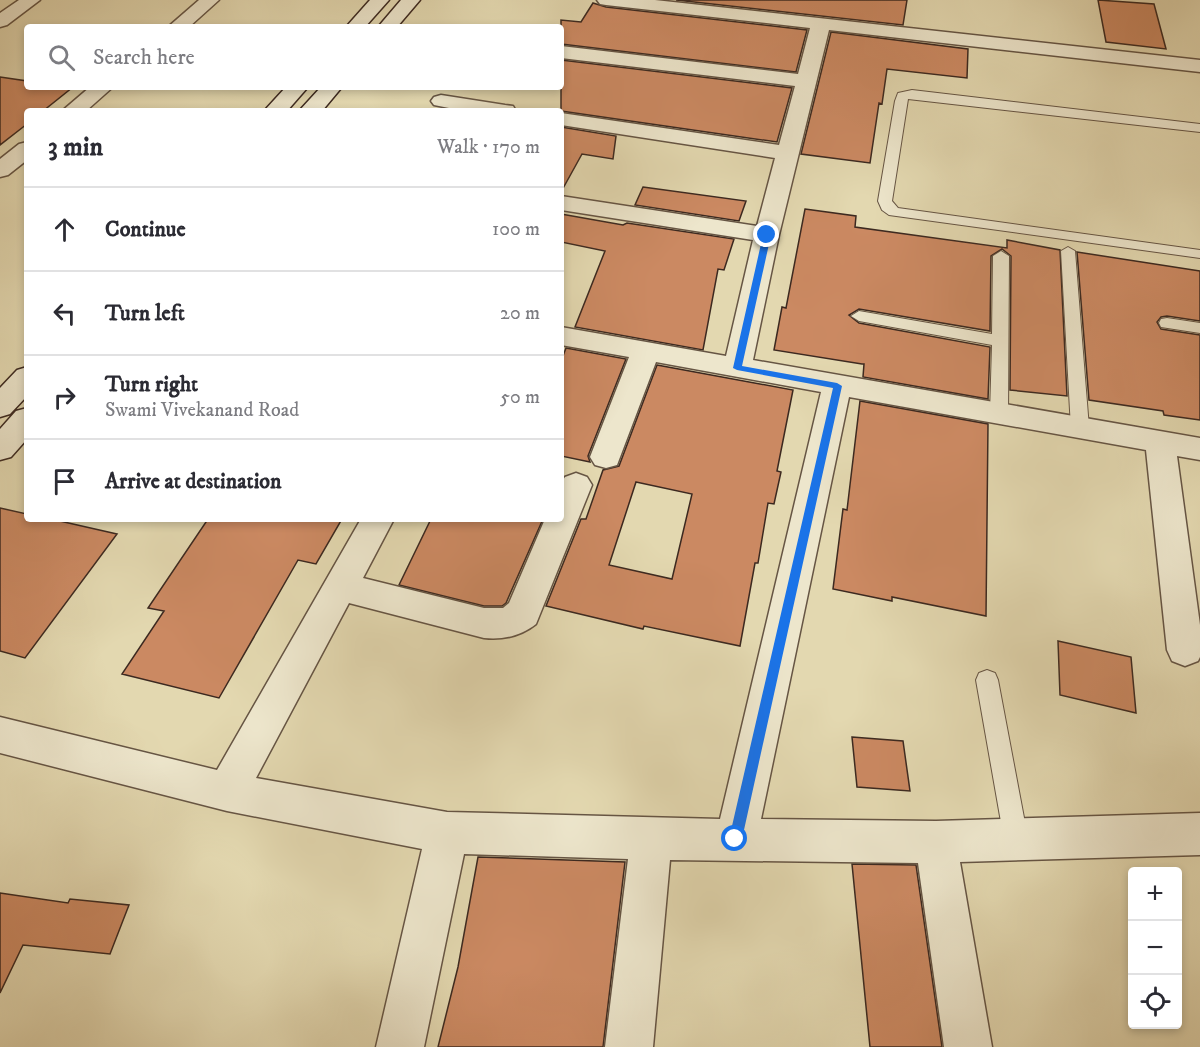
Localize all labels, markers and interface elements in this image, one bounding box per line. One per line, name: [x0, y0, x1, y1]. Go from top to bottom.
search box: [24, 24, 564, 90]
icon: search: [45, 41, 78, 74]
text: Search here: [93, 44, 195, 71]
text: 3 min: [48, 131, 103, 164]
text: Walk · 170 m: [437, 135, 540, 160]
icon: ahead: [48, 213, 81, 246]
text: Continue: [105, 216, 186, 243]
text: 100 m: [492, 217, 540, 242]
route end: [753, 221, 779, 247]
icon: left: [48, 297, 81, 330]
text: Turn left: [105, 300, 185, 327]
text: 20 m: [500, 301, 540, 326]
text: Turn right: [105, 371, 198, 398]
icon: right: [48, 381, 81, 414]
text: 50 m: [500, 385, 540, 410]
text: Swami Vivekanand Road: [105, 398, 299, 423]
icon: arrive: [48, 465, 81, 498]
text: Arrive at destination: [105, 468, 282, 495]
route start: [721, 825, 747, 851]
map controls: [1128, 867, 1182, 1029]
button: +: [1128, 867, 1182, 921]
button: −: [1128, 921, 1182, 975]
button: locate: [1128, 975, 1182, 1029]

